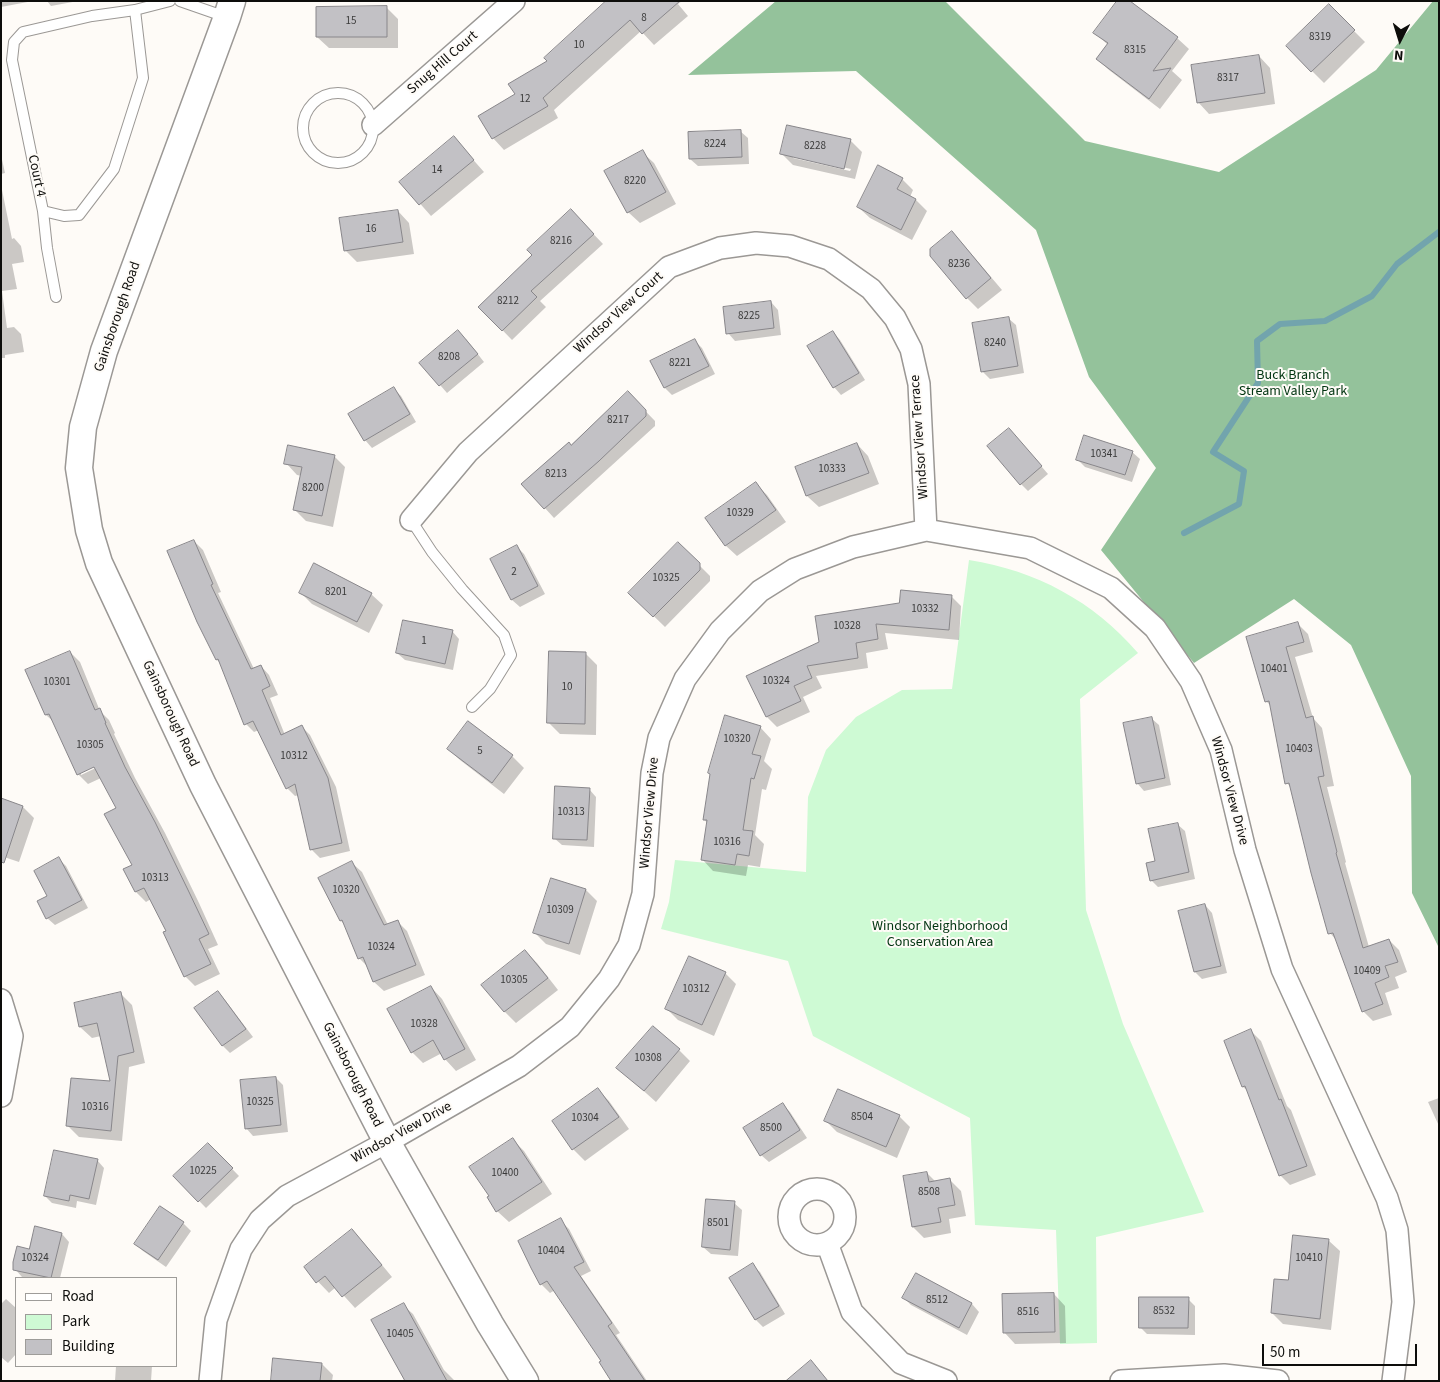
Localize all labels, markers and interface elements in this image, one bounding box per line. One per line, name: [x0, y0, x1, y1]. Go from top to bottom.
house number: 8: [641, 12, 647, 26]
house number: 15: [346, 15, 356, 29]
north arrow: [1375, 15, 1425, 65]
street label: Snug Hill Court: [404, 28, 482, 98]
house number: 8319: [1309, 31, 1331, 45]
house number: 10: [574, 39, 584, 53]
house number: 8315: [1124, 44, 1146, 58]
text: N: [1393, 45, 1404, 65]
house number: 8317: [1217, 72, 1239, 86]
house number: 12: [520, 93, 530, 107]
house number: 8224: [704, 138, 726, 152]
house number: 8228: [804, 140, 826, 154]
street label: Court 4: [23, 153, 49, 199]
house number: 14: [432, 164, 442, 178]
house number: 8220: [624, 175, 646, 189]
house number: 16: [366, 223, 376, 237]
house number: 8216: [550, 235, 572, 249]
house number: 8236: [948, 258, 970, 272]
street label: Gainsborough Road: [91, 260, 145, 374]
street label: Windsor View Court: [571, 269, 667, 357]
house number: 8212: [497, 295, 519, 309]
house number: 8225: [738, 310, 760, 324]
house number: 8240: [984, 337, 1006, 351]
house number: 8208: [438, 351, 460, 365]
house number: 8221: [669, 357, 691, 371]
park label: Buck Branch Stream Valley Park: [1239, 368, 1347, 401]
street label: Windsor View Terrace: [907, 374, 933, 500]
house number: 8217: [607, 414, 629, 428]
house number: 10341: [1090, 448, 1118, 462]
house number: 10333: [818, 463, 846, 477]
house number: 8213: [545, 468, 567, 482]
house number: 8200: [302, 482, 324, 496]
house number: 10329: [726, 507, 754, 521]
house number: 2: [511, 566, 517, 580]
house number: 10325: [652, 572, 680, 586]
house number: 8201: [325, 586, 347, 600]
house number: 10332: [911, 603, 939, 617]
house number: 10328: [833, 620, 861, 634]
house number: 1: [421, 635, 427, 649]
street label: Gainsborough Road: [138, 658, 202, 770]
house number: 10401: [1260, 663, 1288, 677]
house number: 10324: [762, 675, 790, 689]
house number: 10301: [43, 676, 71, 690]
house number: 10: [562, 681, 572, 695]
house number: 10320: [723, 733, 751, 747]
street label: Windsor View Drive: [1206, 735, 1252, 847]
house number: 10305: [76, 739, 104, 753]
house number: 10403: [1285, 743, 1313, 757]
house number: 5: [477, 745, 483, 759]
house number: 10312: [280, 750, 308, 764]
street label: Windsor View Drive: [637, 757, 663, 869]
house number: 10313: [557, 806, 585, 820]
house number: 10316: [713, 836, 741, 850]
house number: 10313: [141, 872, 169, 886]
house number: 10320: [332, 884, 360, 898]
house number: 10309: [546, 904, 574, 918]
park label: Windsor Neighborhood Conservation Area: [872, 919, 1008, 952]
house number: 10324: [367, 941, 395, 955]
house number: 10409: [1353, 965, 1381, 979]
house number: 10305: [500, 974, 528, 988]
house number: 10312: [682, 983, 710, 997]
house number: 10328: [410, 1018, 438, 1032]
street label: Gainsborough Road: [318, 1020, 386, 1130]
house number: 10308: [634, 1052, 662, 1066]
house number: 10325: [246, 1096, 274, 1110]
street label: Windsor View Drive: [349, 1099, 455, 1167]
house number: 10316: [81, 1101, 109, 1115]
house number: 8504: [851, 1111, 873, 1125]
house number: 10304: [571, 1112, 599, 1126]
house number: 8500: [760, 1122, 782, 1136]
house number: 10225: [189, 1165, 217, 1179]
house number: 10400: [491, 1167, 519, 1181]
house number: 8508: [918, 1186, 940, 1200]
house number: 8501: [707, 1217, 729, 1231]
house number: 10404: [537, 1245, 565, 1259]
house number: 10324: [21, 1252, 49, 1266]
house number: 10410: [1295, 1252, 1323, 1266]
legend: [15, 1277, 178, 1367]
text: Road: [62, 1286, 94, 1307]
house number: 8512: [926, 1294, 948, 1308]
house number: 8532: [1153, 1305, 1175, 1319]
house number: 8516: [1017, 1306, 1039, 1320]
text: Park: [62, 1311, 90, 1332]
house number: 10405: [386, 1328, 414, 1342]
scale bar: [1265, 1334, 1420, 1366]
text: Building: [62, 1336, 114, 1357]
text: 50 m: [1270, 1342, 1300, 1363]

